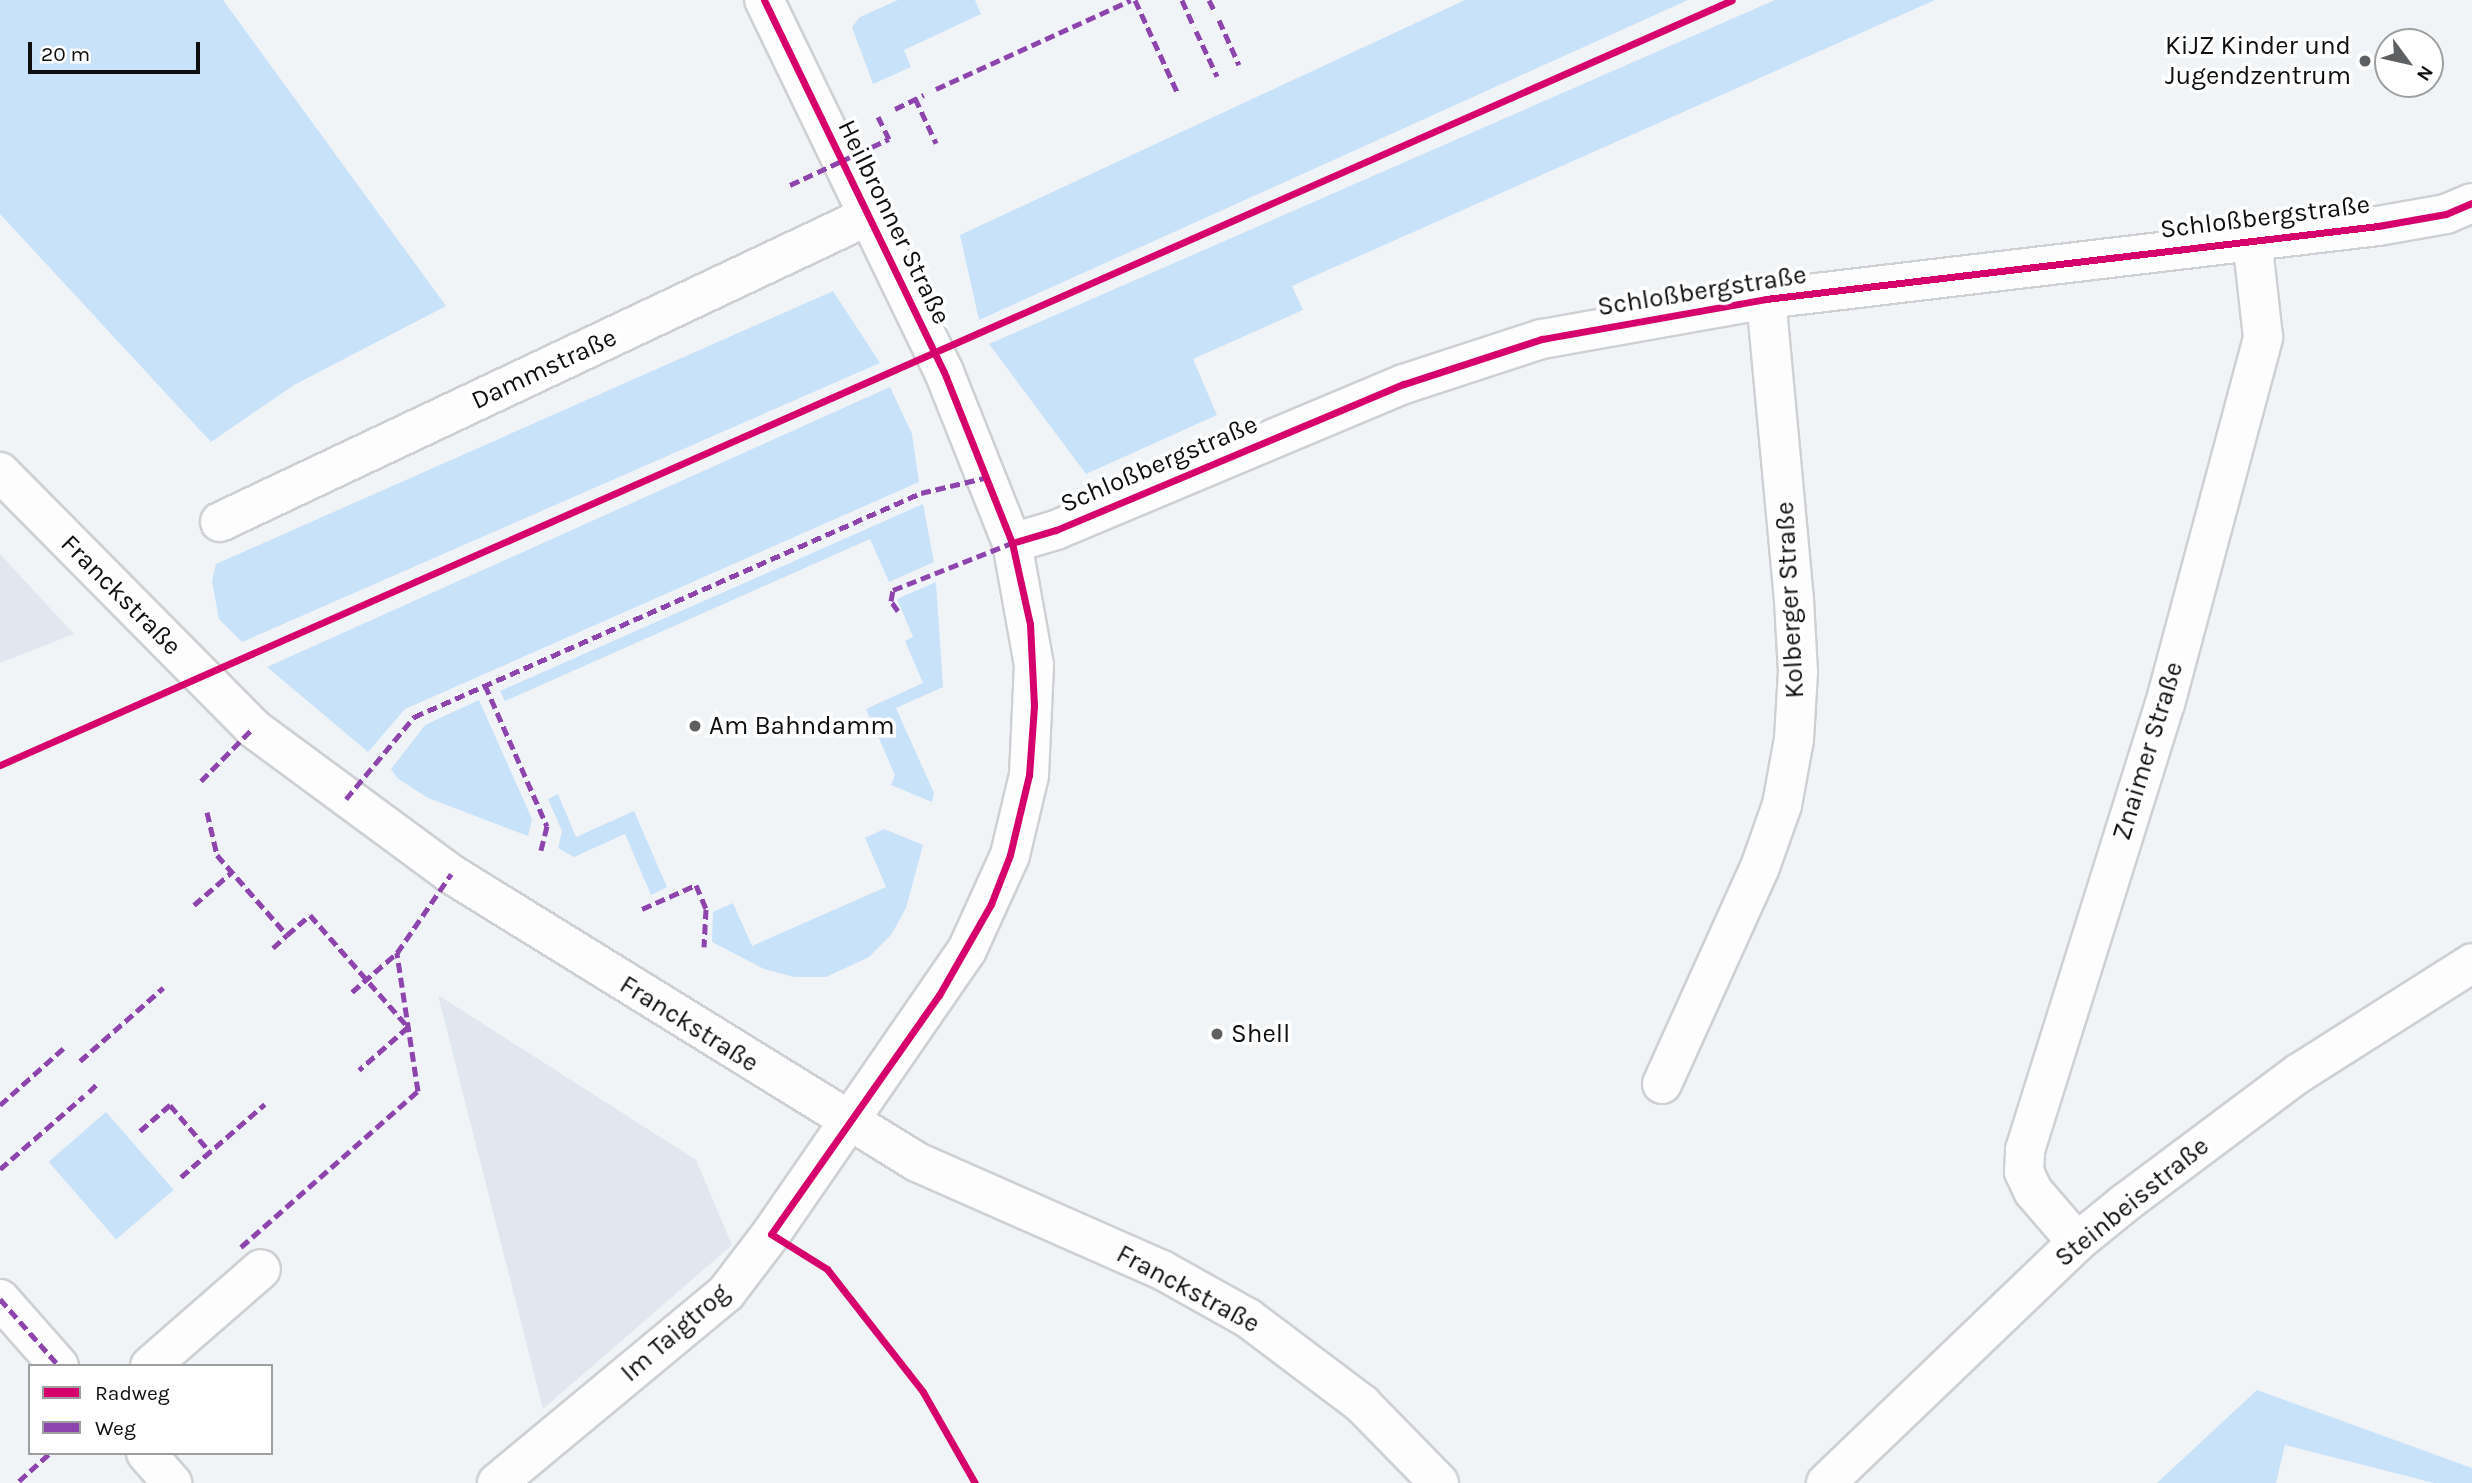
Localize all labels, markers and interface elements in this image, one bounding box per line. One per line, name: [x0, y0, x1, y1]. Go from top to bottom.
scale bar: [32, 28, 203, 72]
north arrow: [2374, 28, 2444, 98]
place label: KiJZ Kinder und Jugendzentrum: [2165, 30, 2351, 92]
text: 20 m: [41, 42, 90, 66]
marker: KiJZ Kinder und Jugendzentrum: [2357, 53, 2373, 69]
text: N: [2412, 62, 2438, 85]
street label: Heilbronner Straße: [831, 115, 957, 329]
street label: Schloßbergstraße: [2158, 189, 2372, 245]
street label: Schloßbergstraße: [1595, 259, 1809, 323]
street label: Dammstraße: [466, 322, 622, 416]
street label: Schloßbergstraße: [1056, 408, 1262, 520]
street label: Kolberger Straße: [1769, 501, 1811, 699]
street label: Franckstraße: [54, 528, 188, 662]
street label: Znaimer Straße: [2106, 658, 2190, 844]
place label: Am Bahndamm: [709, 710, 895, 742]
marker: Am Bahndamm: [687, 718, 703, 734]
street label: Franckstraße: [614, 969, 764, 1079]
place label: Shell: [1231, 1018, 1290, 1050]
marker: Shell: [1209, 1026, 1225, 1042]
street label: Steinbeisstraße: [2049, 1130, 2215, 1274]
street label: Franckstraße: [1111, 1238, 1265, 1340]
street label: Im Taigtrog: [614, 1277, 736, 1389]
legend: [28, 1364, 273, 1455]
text: Radweg: [95, 1381, 170, 1405]
text: Weg: [95, 1416, 136, 1440]

